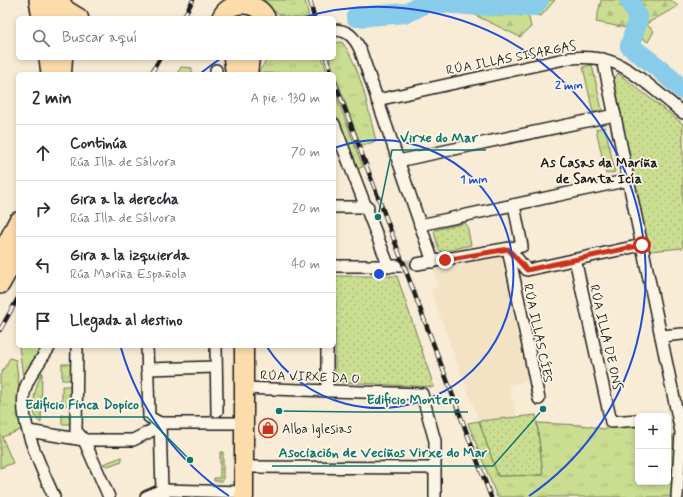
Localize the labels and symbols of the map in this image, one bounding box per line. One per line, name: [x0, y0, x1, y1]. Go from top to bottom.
street label: RÚA ILLAS SISARGAS: [445, 37, 578, 79]
text: 2 min: [555, 78, 583, 94]
callout: Virxe do Mar: [392, 124, 486, 150]
text: Virxe do Mar: [400, 129, 479, 147]
district label: As Casas da Mariña de Santa Icía: [540, 154, 658, 188]
text: 1 min: [460, 172, 488, 188]
route start: [633, 236, 651, 254]
route end: [436, 251, 454, 269]
centre of rings: [372, 267, 386, 281]
street label: RÚA ILLAS CÍES: [519, 282, 557, 384]
street label: RÚA ILLA DE ONS: [585, 283, 626, 392]
street label: RÚA VIRXE DA O: [260, 367, 360, 388]
callout: Edificio Montero: [359, 386, 468, 412]
callout: Edificio Finca Dopico: [17, 391, 147, 417]
text: Edificio Montero: [366, 391, 460, 409]
text: Edificio Finca Dopico: [25, 396, 139, 414]
shop icon: Alba Iglesias: [257, 417, 279, 439]
place label: Alba Iglesias: [282, 421, 352, 438]
callout: Asociación de Veciños Virxe do Mar: [272, 440, 493, 466]
text: Asociación de Veciños Virxe do Mar: [279, 444, 488, 462]

